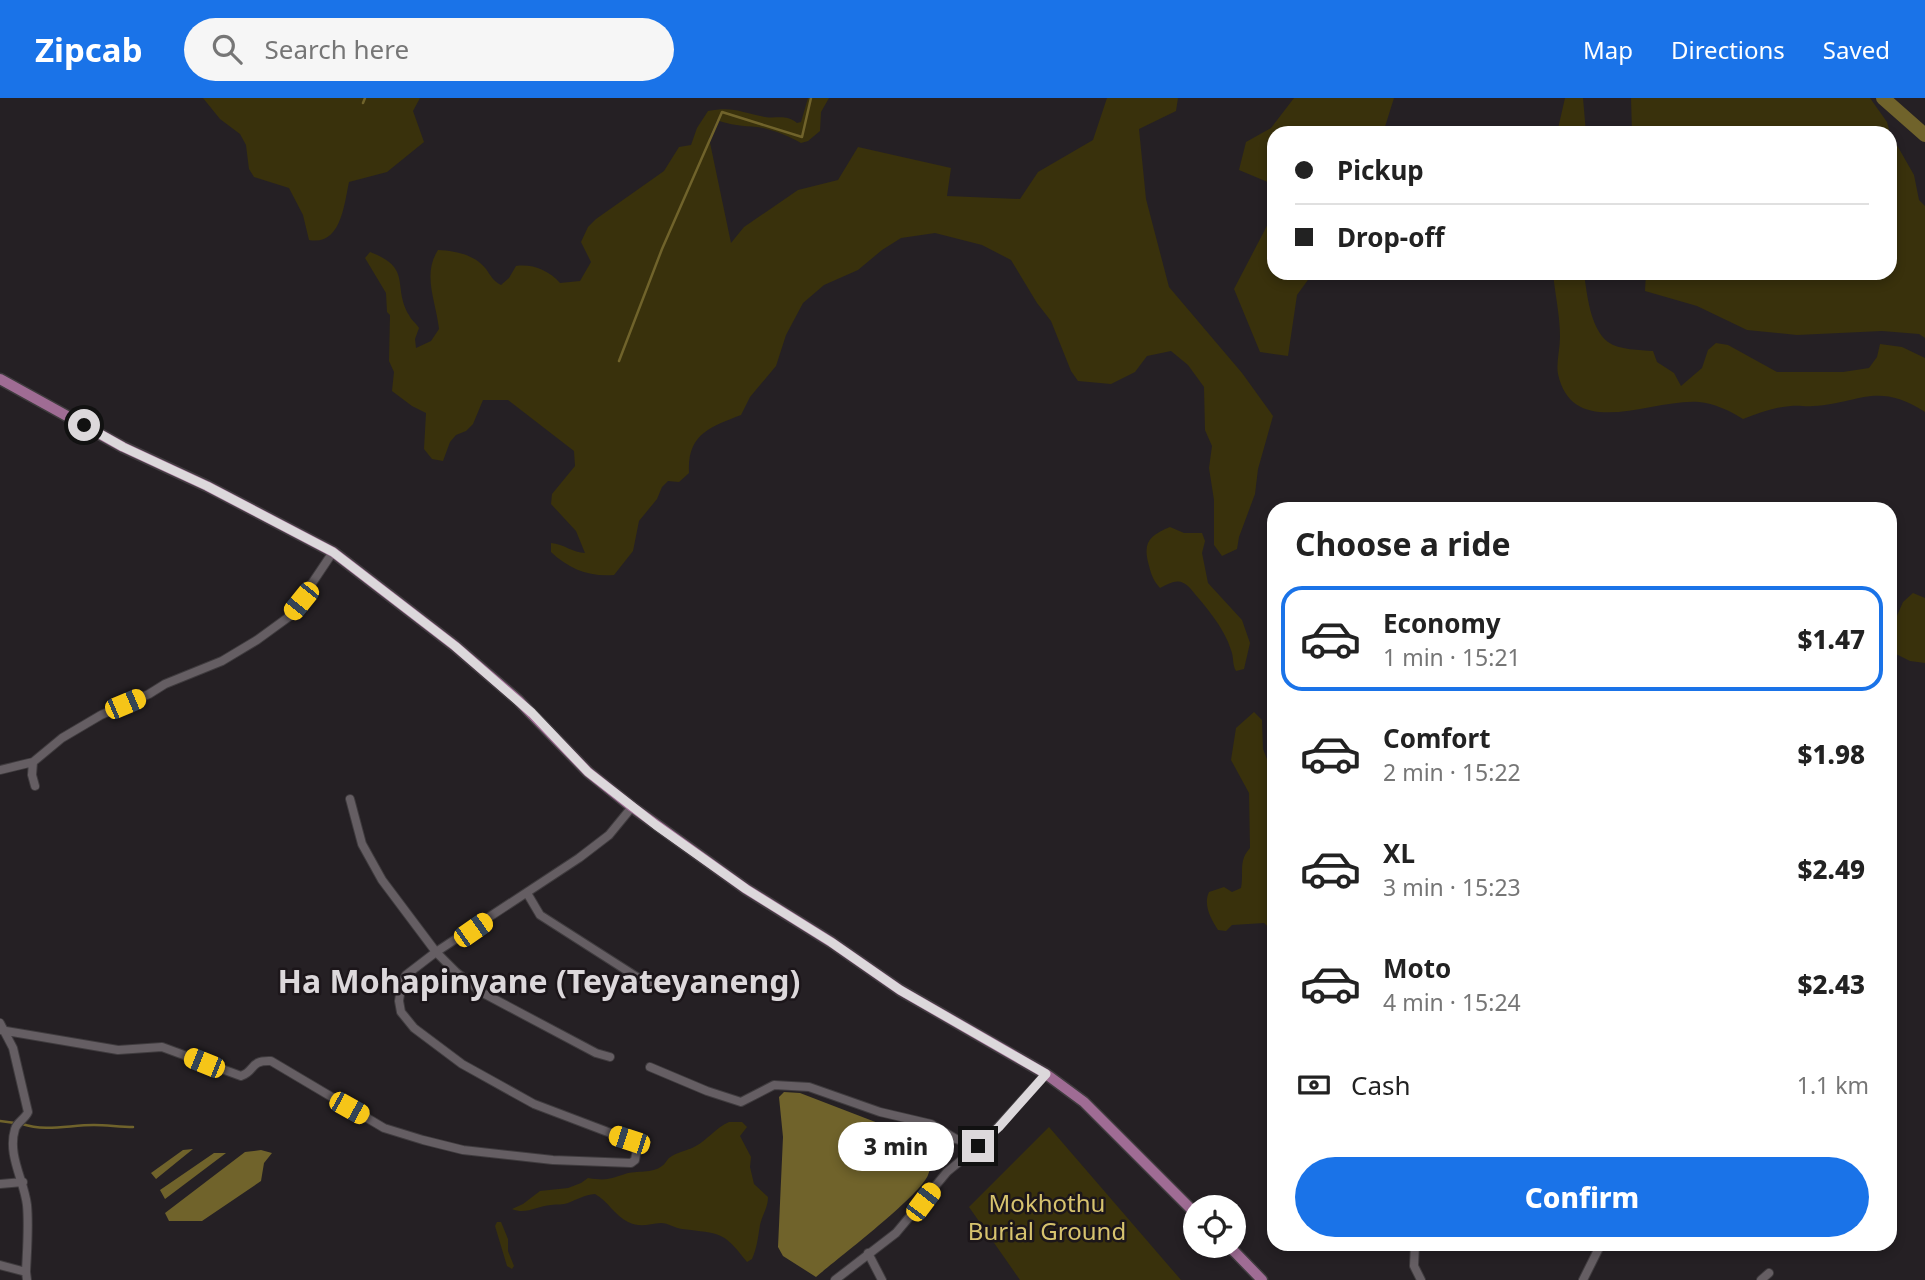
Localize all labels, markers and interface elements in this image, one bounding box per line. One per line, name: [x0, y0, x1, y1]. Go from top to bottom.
search box: [184, 18, 674, 81]
text: Zipcab: [35, 27, 142, 72]
icon: search: [208, 30, 246, 68]
text: Search here: [264, 31, 409, 67]
text: Map: [1583, 33, 1633, 66]
text: Directions: [1671, 33, 1785, 66]
text: Saved: [1823, 33, 1890, 66]
text: Pickup: [1337, 152, 1424, 188]
text: Drop-off: [1337, 219, 1444, 255]
route start: [68, 409, 100, 441]
text: Choose a ride: [1295, 522, 1511, 565]
car: [280, 578, 323, 624]
text: Economy: [1383, 605, 1501, 641]
icon: car: [1299, 607, 1362, 670]
text: $1.47: [1798, 621, 1865, 657]
text: 1 min · 15:21: [1383, 641, 1521, 673]
car: [102, 686, 149, 722]
text: Comfort: [1383, 720, 1491, 756]
icon: car: [1299, 722, 1362, 785]
text: $1.98: [1798, 736, 1865, 772]
text: 2 min · 15:22: [1383, 756, 1521, 788]
text: XL: [1383, 835, 1415, 871]
icon: car: [1299, 837, 1362, 900]
text: $2.49: [1798, 851, 1865, 887]
text: 3 min · 15:23: [1383, 871, 1521, 903]
car: [450, 909, 497, 951]
text: Moto: [1383, 950, 1451, 986]
icon: car: [1299, 952, 1362, 1015]
district label: Ha Mohapinyane (Teyateyaneng): [278, 959, 800, 1002]
text: $2.43: [1798, 966, 1865, 1002]
text: 4 min · 15:24: [1383, 986, 1521, 1018]
car: [181, 1045, 228, 1081]
icon: cash: [1295, 1066, 1333, 1104]
text: Cash: [1351, 1067, 1411, 1103]
text: 1.1 km: [1797, 1069, 1869, 1101]
car: [326, 1089, 373, 1127]
callout: 3 min: [838, 1122, 954, 1170]
car: [606, 1124, 653, 1156]
text: 3 min: [864, 1130, 928, 1162]
route end: [962, 1130, 994, 1162]
button: Confirm: [1295, 1157, 1869, 1237]
car: [902, 1179, 945, 1225]
park label: Mokhothu Burial Ground: [968, 1186, 1126, 1247]
map controls: [1183, 1195, 1246, 1258]
button: locate: [1183, 1195, 1246, 1258]

